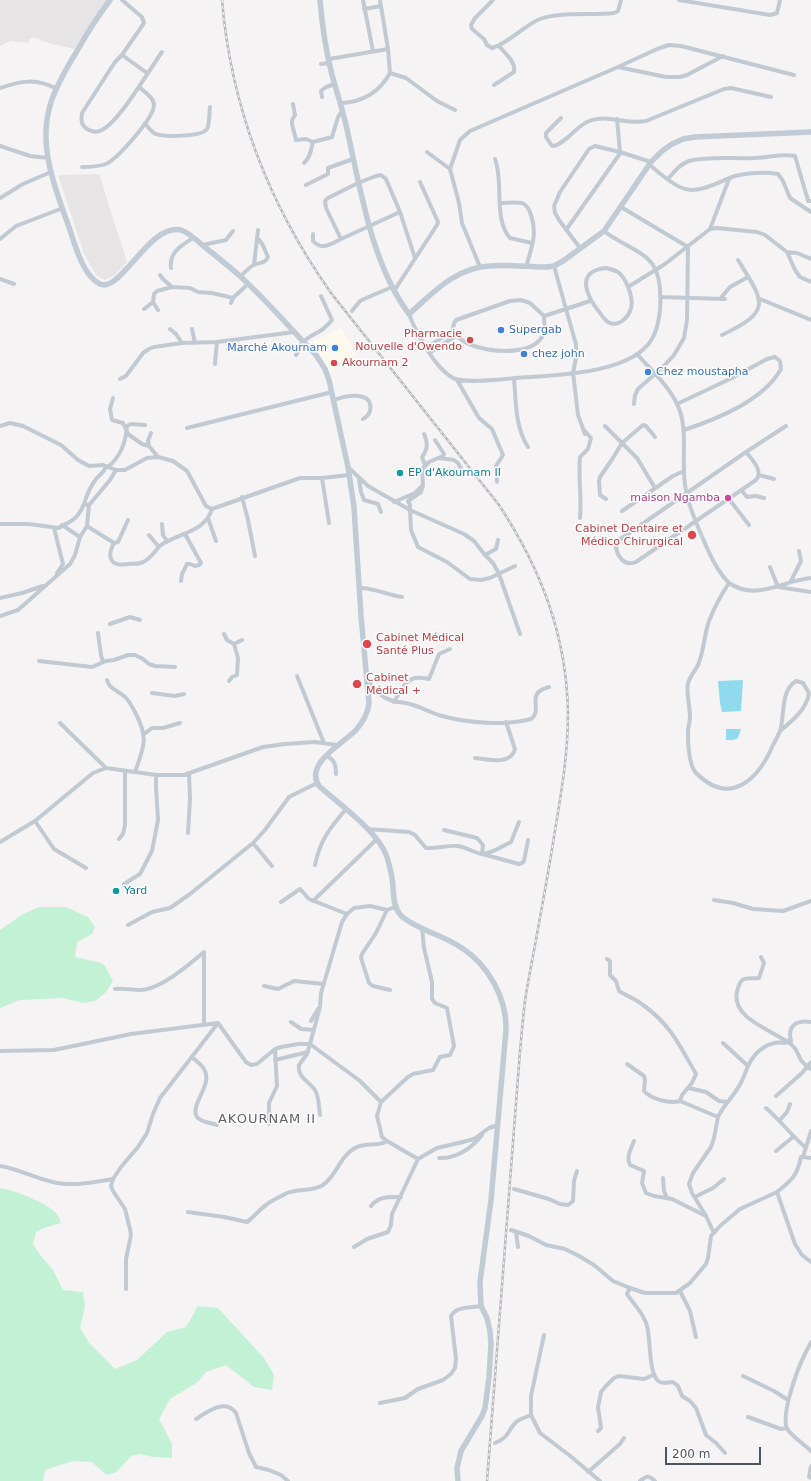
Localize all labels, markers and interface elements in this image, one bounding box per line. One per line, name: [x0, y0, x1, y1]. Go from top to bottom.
place label: Supergab: [509, 323, 562, 337]
marker: Supergab: [496, 325, 506, 335]
place label: Pharmacie Nouvelle d'Owendo: [355, 327, 462, 353]
marker: Pharmacie Nouvelle d'Owendo: [465, 335, 475, 345]
place label: Marché Akournam: [227, 341, 327, 355]
marker: Marché Akournam: [330, 343, 340, 353]
place label: chez john: [532, 347, 585, 361]
marker: chez john: [519, 349, 529, 359]
place label: Akournam 2: [342, 356, 408, 370]
marker: Akournam 2: [329, 358, 339, 368]
place label: Chez moustapha: [656, 365, 749, 379]
marker: Chez moustapha: [643, 367, 653, 377]
place label: EP d'Akournam II: [408, 466, 501, 480]
marker: EP d'Akournam II: [395, 468, 405, 478]
place label: maison Ngamba: [630, 491, 720, 505]
marker: maison Ngamba: [723, 493, 733, 503]
place label: Cabinet Dentaire et Médico Chirurgical: [575, 522, 683, 548]
marker: Cabinet Dentaire et Médico Chirurgical: [686, 529, 698, 541]
place label: Cabinet Médical Santé Plus: [376, 631, 464, 657]
marker: Cabinet Médical Santé Plus: [361, 638, 373, 650]
place label: Cabinet Médical +: [366, 671, 421, 697]
marker: Cabinet Médical +: [351, 678, 363, 690]
place label: Yard: [124, 884, 147, 898]
marker: Yard: [111, 886, 121, 896]
district label: AKOURNAM II: [218, 1112, 316, 1128]
scale bar: [667, 1439, 763, 1465]
text: 200 m: [672, 1447, 710, 1461]

